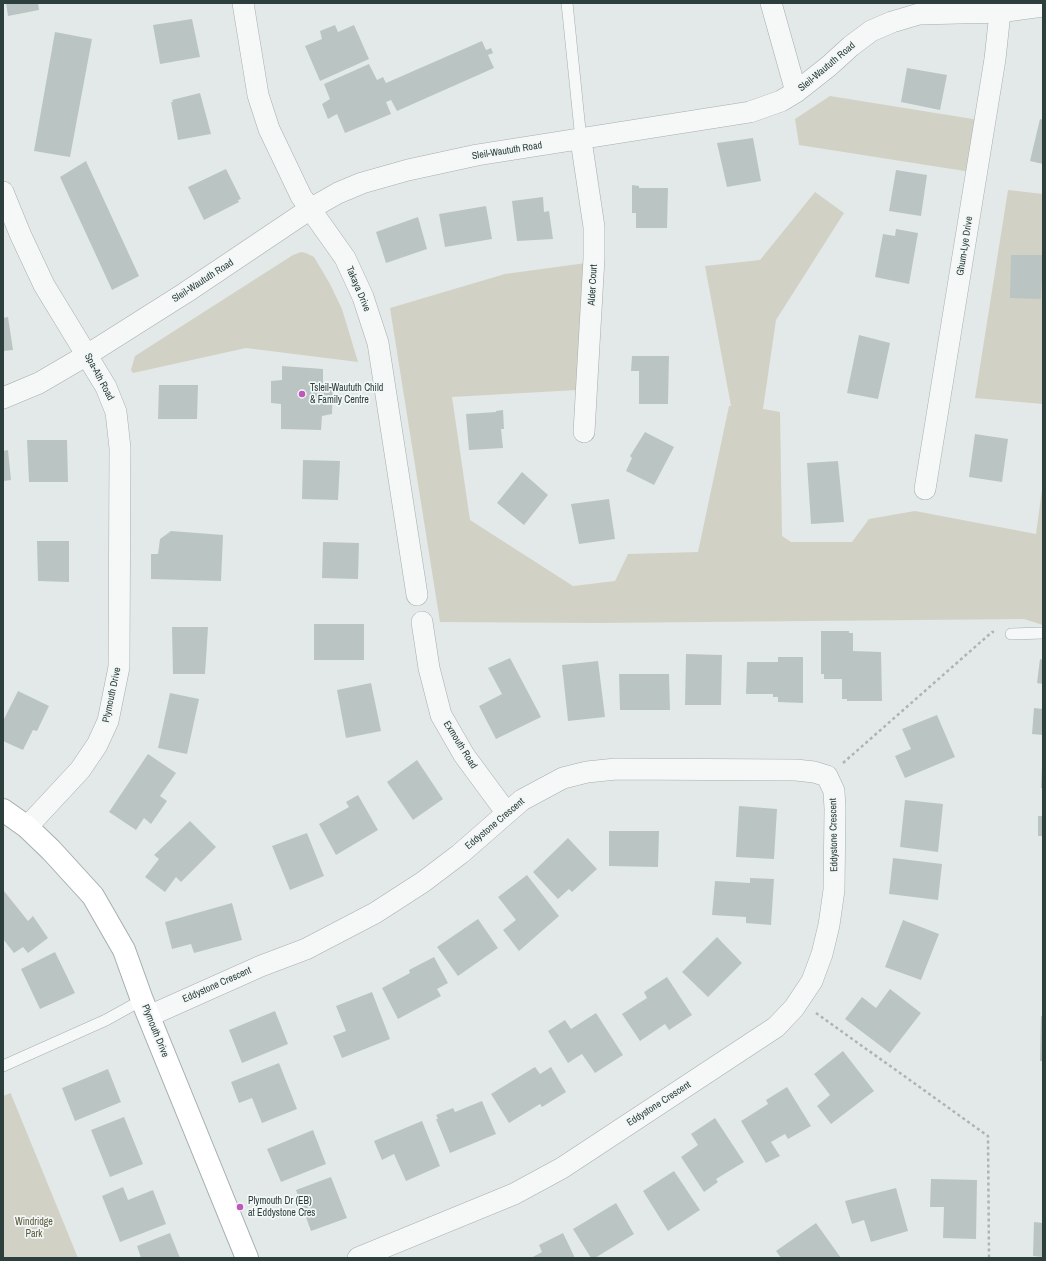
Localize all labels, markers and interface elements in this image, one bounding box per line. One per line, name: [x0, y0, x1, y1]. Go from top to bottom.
street label: Sleil-Waututh Road: [796, 40, 858, 94]
street label: Sleil-Waututh Road: [471, 140, 543, 162]
street label: Ghum-Lye Drive: [954, 216, 976, 276]
street label: Sleil-Waututh Road: [170, 257, 236, 305]
street label: Alder Court: [586, 264, 600, 306]
street label: Takaya Drive: [343, 265, 373, 313]
street label: Spa-Ath Road: [82, 351, 116, 403]
place label: Tsleil-Waututh Child & Family Centre: [310, 382, 383, 406]
marker: Tsleil-Waututh Child & Family Centre: [297, 389, 307, 399]
street label: Plymouth Drive: [100, 666, 124, 724]
street label: Exmouth Road: [441, 719, 479, 771]
street label: Eddystone Crescent: [463, 796, 527, 852]
street label: Eddystone Crescent: [827, 798, 841, 872]
street label: Eddystone Crescent: [181, 965, 253, 1005]
street label: Plymouth Drive: [139, 1003, 171, 1059]
street label: Eddystone Crescent: [625, 1079, 693, 1129]
place label: Plymouth Dr (EB) at Eddystone Cres: [248, 1195, 315, 1218]
marker: Plymouth Dr (EB) at Eddystone Cres: [235, 1202, 245, 1212]
park label: Windridge Park: [15, 1216, 53, 1240]

